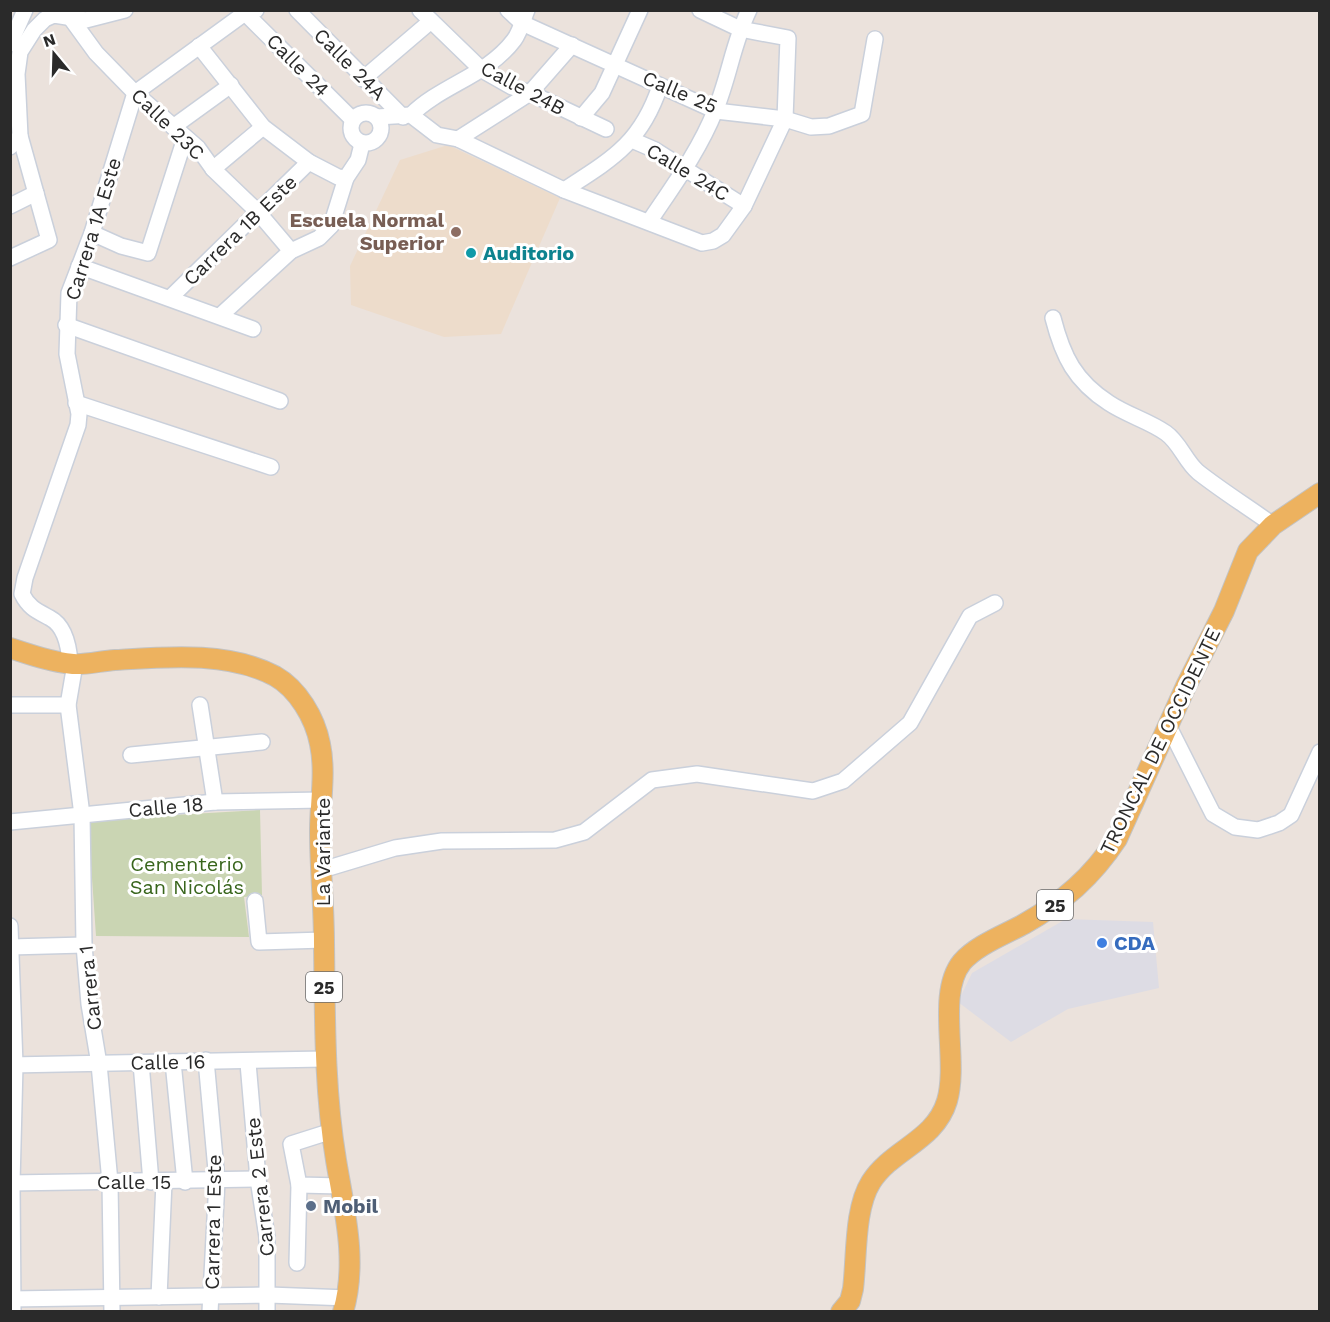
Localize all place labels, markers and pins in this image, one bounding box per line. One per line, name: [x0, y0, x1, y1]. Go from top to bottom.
place label: Escuela Normal Superior: [289, 208, 444, 255]
marker: Escuela Normal Superior: [449, 225, 463, 239]
place label: Auditorio: [483, 241, 574, 265]
marker: Auditorio: [464, 246, 478, 260]
place label: CDA: [1114, 931, 1155, 955]
marker: CDA: [1095, 936, 1109, 950]
place label: Mobil: [323, 1194, 378, 1218]
marker: Mobil: [304, 1199, 318, 1213]

